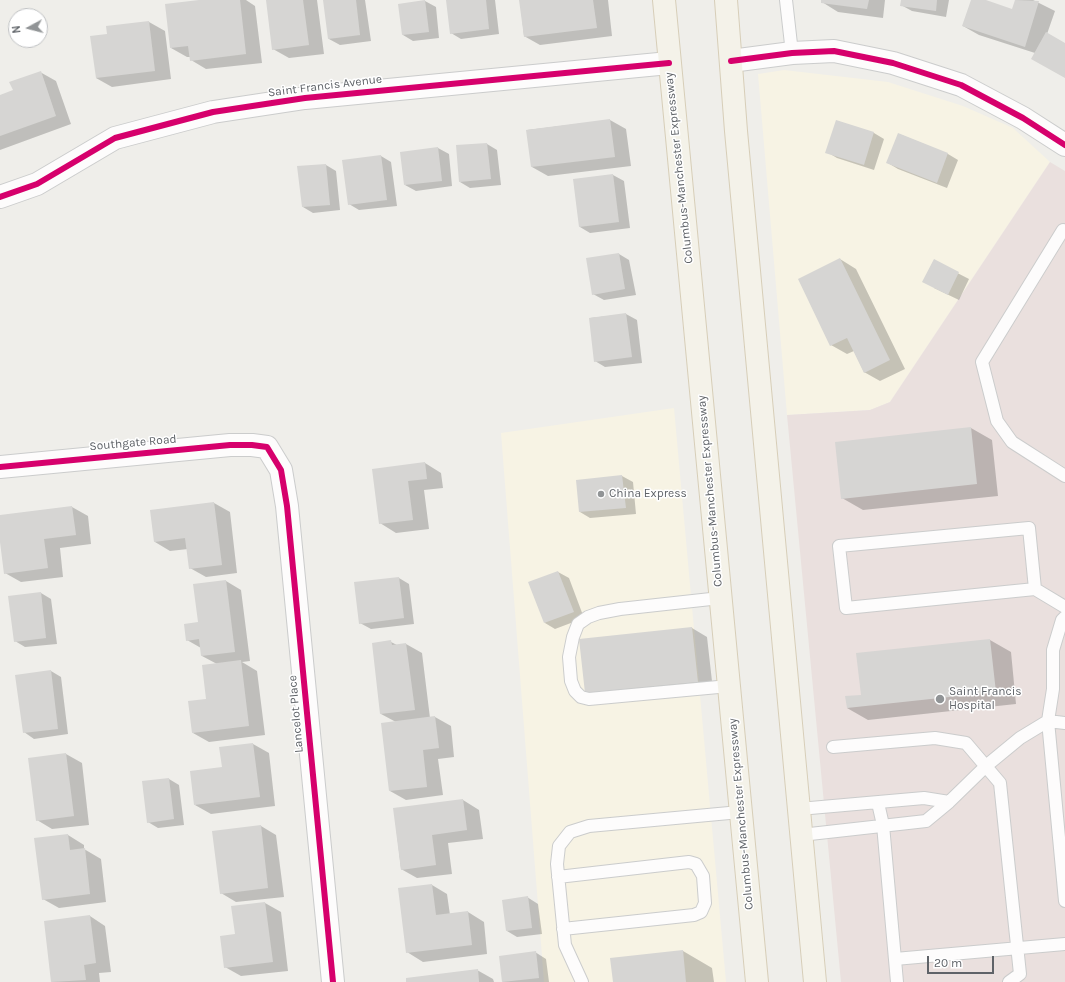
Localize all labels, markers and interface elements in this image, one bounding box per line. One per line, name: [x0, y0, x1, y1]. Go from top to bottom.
north arrow: [8, 8, 48, 48]
text: N: [10, 25, 24, 34]
street label: Saint Francis Avenue: [267, 72, 383, 100]
street label: Columbus-Manchester Expressway: [662, 72, 696, 264]
street label: Columbus-Manchester Expressway: [694, 395, 726, 587]
street label: Southgate Road: [89, 432, 177, 454]
place label: China Express: [609, 487, 687, 501]
marker: China Express: [596, 489, 606, 499]
street label: Lancelot Place: [285, 674, 307, 754]
place label: Saint Francis Hospital: [949, 685, 1022, 713]
marker: Saint Francis Hospital: [934, 693, 946, 705]
street label: Columbus-Manchester Expressway: [725, 718, 757, 910]
scale bar: [929, 948, 996, 974]
text: 20 m: [934, 956, 962, 970]

